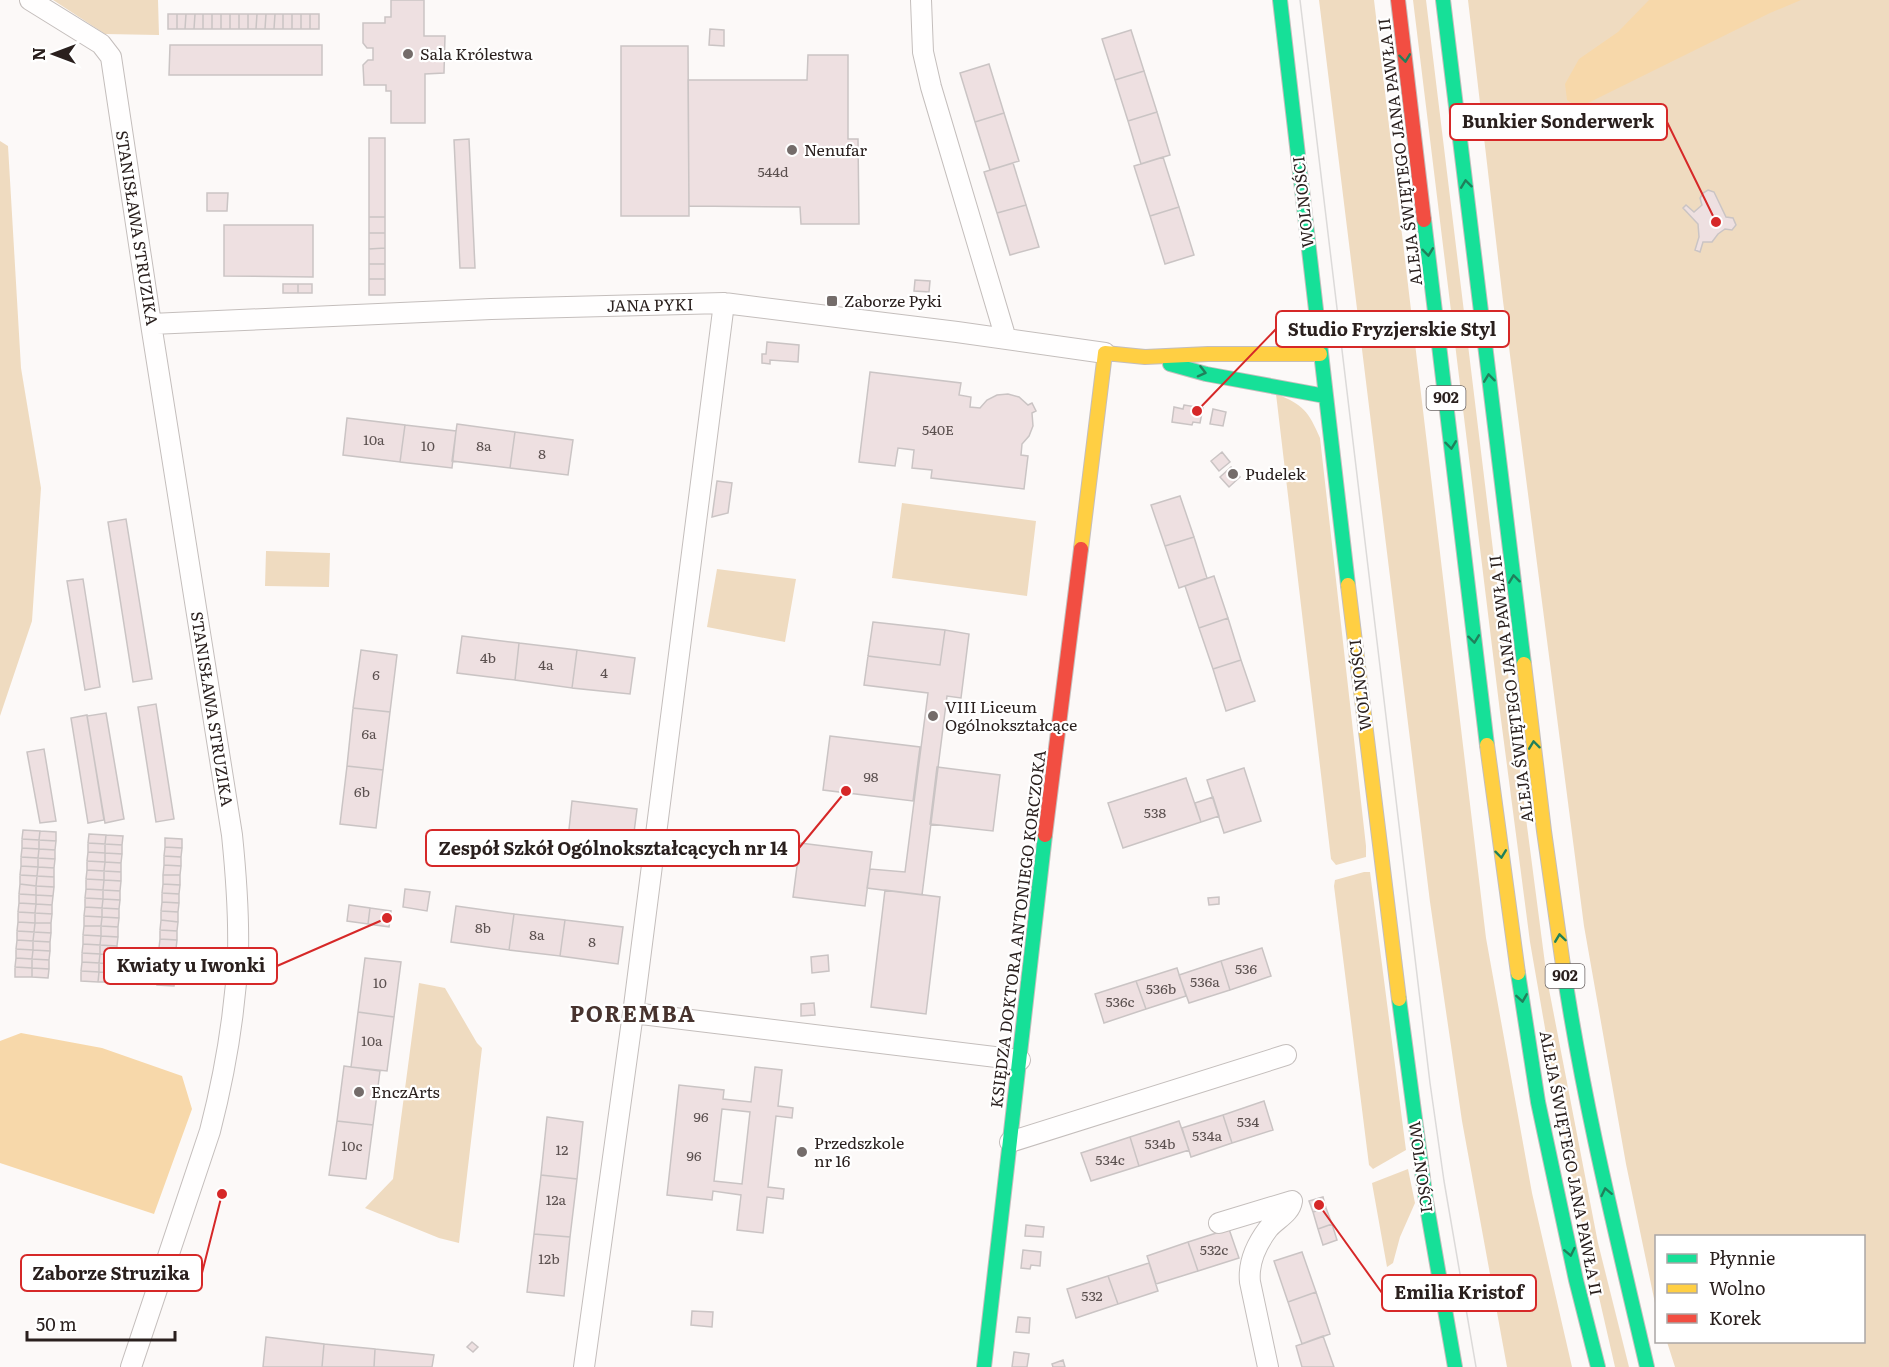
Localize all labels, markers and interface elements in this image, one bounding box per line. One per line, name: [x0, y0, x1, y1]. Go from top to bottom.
street label: ALEJA ŚWIĘTEGO JANA PAWŁA II: [1371, 17, 1427, 287]
north arrow: [24, 24, 84, 84]
place label: Sala Królestwa: [420, 41, 533, 65]
text: N: [26, 47, 50, 61]
marker: Sala Królestwa: [401, 47, 415, 61]
one-way arrow: [1398, 54, 1411, 63]
callout: Bunkier Sonderwerk: [1450, 104, 1667, 140]
text: Bunkier Sonderwerk: [1462, 107, 1655, 134]
street label: STANISŁAWA STRUZIKA: [111, 129, 165, 327]
place label: Nenufar: [804, 137, 868, 161]
marker: Nenufar: [785, 143, 799, 157]
street label: WOLNOŚCI: [1285, 155, 1319, 249]
house number: 544d: [757, 161, 789, 181]
one-way arrow: [1460, 180, 1472, 189]
one-way arrow: [1421, 247, 1434, 256]
place label: Zaborze Pyki: [844, 288, 942, 312]
street label: JANA PYKI: [606, 291, 694, 317]
marker: Zaborze Pyki: [825, 294, 839, 308]
callout: Studio Fryzjerskie Styl: [1276, 311, 1509, 347]
text: Studio Fryzjerskie Styl: [1288, 315, 1497, 342]
one-way arrow: [1197, 365, 1207, 378]
one-way arrow: [1484, 373, 1496, 382]
road number: 902: [1426, 386, 1466, 410]
house number: 540E: [922, 419, 954, 439]
house number: 10a: [363, 429, 385, 449]
house number: 10: [421, 435, 435, 455]
house number: 8a: [476, 435, 492, 455]
one-way arrow: [1445, 441, 1457, 450]
house number: 8: [538, 443, 546, 463]
place label: Pudelek: [1245, 461, 1306, 485]
marker: Pudelek: [1226, 467, 1240, 481]
street label: ALEJA ŚWIĘTEGO JANA PAWŁA II: [1482, 554, 1538, 824]
one-way arrow: [1508, 574, 1521, 583]
street label: STANISŁAWA STRUZIKA: [186, 610, 240, 808]
one-way arrow: [1468, 634, 1480, 643]
street label: WOLNOŚCI: [1341, 638, 1377, 732]
house number: 4b: [480, 647, 496, 667]
house number: 4a: [538, 654, 554, 674]
house number: 4: [600, 662, 608, 682]
house number: 6: [372, 664, 380, 684]
place label: VIII Liceum Ogólnokształcące: [945, 694, 1077, 736]
marker: VIII Liceum Ogólnokształcące: [926, 709, 940, 723]
house number: 6a: [361, 723, 377, 743]
one-way arrow: [1528, 740, 1541, 749]
street label: KSIĘDZA DOKTORA ANTONIEGO KORCZOKA: [983, 748, 1051, 1109]
house number: 98: [863, 766, 879, 786]
house number: 6b: [354, 781, 370, 801]
house number: 538: [1144, 802, 1166, 822]
callout: Zespół Szkół Ogólnokształcących nr 14: [426, 830, 799, 866]
text: Zespół Szkół Ogólnokształcących nr 14: [438, 834, 788, 861]
one-way arrow: [1494, 849, 1507, 858]
house number: 8b: [475, 917, 491, 937]
house number: 8a: [529, 924, 545, 944]
house number: 8: [588, 931, 596, 951]
one-way arrow: [1554, 933, 1566, 943]
callout: Kwiaty u Iwonki: [104, 948, 277, 984]
text: Kwiaty u Iwonki: [117, 951, 266, 978]
house number: 536: [1235, 958, 1258, 978]
road number: 902: [1546, 964, 1584, 988]
house number: 536a: [1190, 971, 1220, 991]
house number: 10: [373, 972, 387, 992]
house number: 536b: [1146, 978, 1176, 998]
house number: 536c: [1105, 991, 1135, 1011]
one-way arrow: [1515, 994, 1527, 1003]
district label: POREMBA: [570, 996, 696, 1029]
street label: ALEJA ŚWIĘTEGO JANA PAWŁA II: [1535, 1028, 1609, 1297]
house number: 10a: [361, 1030, 383, 1050]
place label: EnczArts: [371, 1079, 440, 1103]
marker: EnczArts: [352, 1085, 366, 1099]
house number: 96: [694, 1106, 709, 1126]
house number: 534: [1237, 1111, 1259, 1131]
street label: WOLNOŚCI: [1404, 1120, 1440, 1214]
house number: 534a: [1192, 1125, 1222, 1145]
place label: Przedszkole nr 16: [814, 1130, 904, 1172]
house number: 534b: [1145, 1133, 1175, 1153]
house number: 10c: [342, 1135, 362, 1155]
house number: 12: [556, 1139, 568, 1159]
house number: 96: [687, 1145, 702, 1165]
marker: Przedszkole nr 16: [795, 1145, 809, 1159]
house number: 534c: [1095, 1149, 1125, 1169]
one-way arrow: [1600, 1187, 1613, 1197]
house number: 12a: [546, 1189, 567, 1209]
legend: [1655, 1235, 1865, 1343]
house number: 532c: [1200, 1239, 1228, 1259]
text: Płynnie: [1709, 1244, 1775, 1271]
one-way arrow: [1563, 1247, 1576, 1257]
house number: 12b: [538, 1248, 560, 1268]
callout: Zaborze Struzika: [21, 1255, 202, 1291]
text: Zaborze Struzika: [32, 1259, 190, 1286]
text: Wolno: [1709, 1274, 1766, 1301]
callout: Emilia Kristof: [1382, 1275, 1536, 1311]
text: Emilia Kristof: [1394, 1278, 1526, 1305]
house number: 532: [1081, 1285, 1103, 1305]
scale bar: [27, 1304, 176, 1342]
text: Korek: [1709, 1304, 1762, 1331]
text: 50 m: [36, 1310, 77, 1337]

